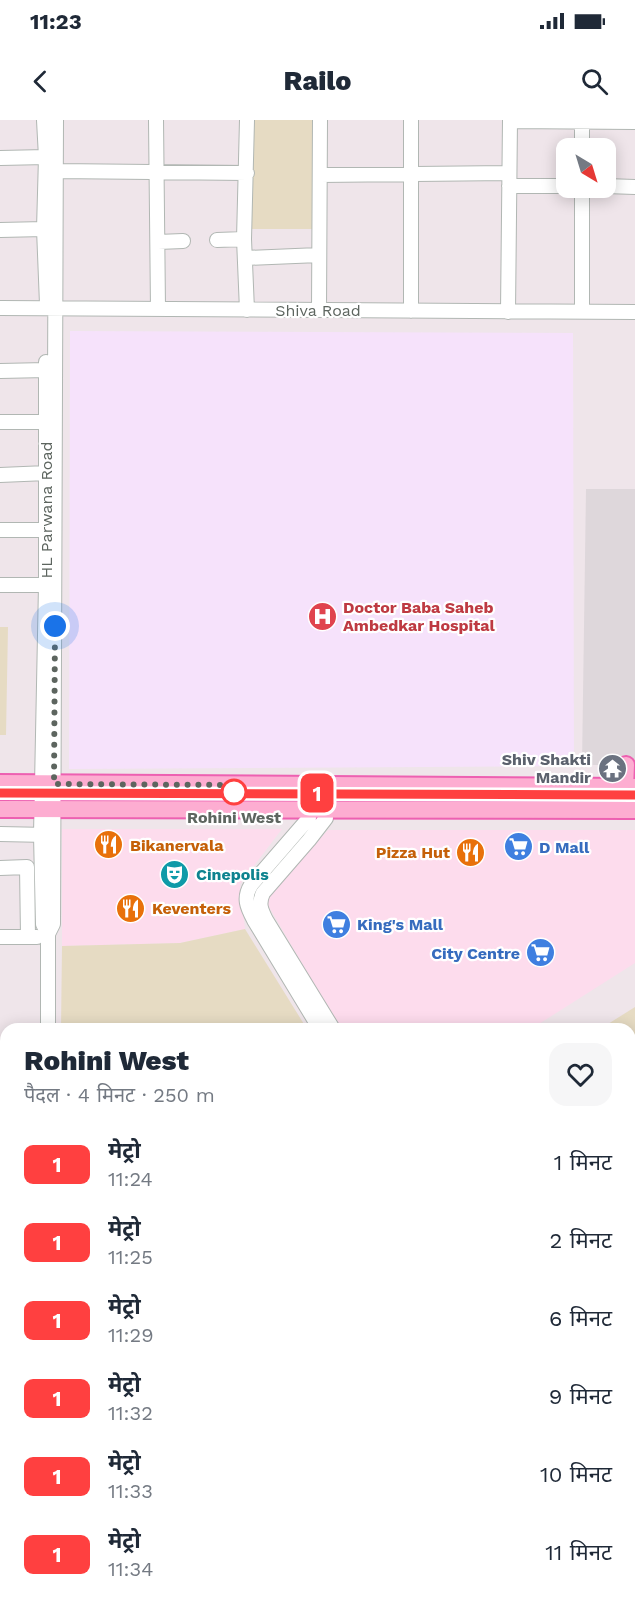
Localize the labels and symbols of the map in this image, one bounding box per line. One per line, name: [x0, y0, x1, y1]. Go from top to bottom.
north arrow: [556, 138, 616, 198]
street label: Shiva Road: [275, 301, 361, 320]
street label: HL Parwana Road: [37, 441, 56, 579]
place label: Doctor Baba Saheb Ambedkar Hospital: [343, 598, 496, 635]
hospital icon: Doctor Baba Saheb Ambedkar Hospital: [306, 600, 338, 632]
your location: [40, 611, 70, 641]
place label: Shiv Shakti Mandir: [502, 750, 591, 787]
temple icon: Shiv Shakti Mandir: [596, 752, 628, 784]
line badge: 1: [298, 774, 336, 812]
marker: Rohini West: [221, 779, 247, 805]
place label: Rohini West: [187, 808, 281, 827]
restaurant icon: Bikanervala: [93, 829, 125, 861]
supermarket icon: D Mall: [502, 831, 534, 863]
place label: Bikanervala: [130, 836, 224, 855]
restaurant icon: Pizza Hut: [455, 836, 487, 868]
place label: D Mall: [539, 838, 590, 857]
place label: Pizza Hut: [376, 843, 450, 862]
theatre icon: Cinepolis: [159, 858, 191, 890]
place label: Cinepolis: [196, 865, 269, 884]
restaurant icon: Keventers: [115, 892, 147, 924]
place label: Keventers: [152, 899, 231, 918]
supermarket icon: King's Mall: [320, 908, 352, 940]
place label: King's Mall: [357, 915, 444, 934]
supermarket icon: City Centre: [525, 937, 557, 969]
place label: City Centre: [431, 944, 520, 963]

